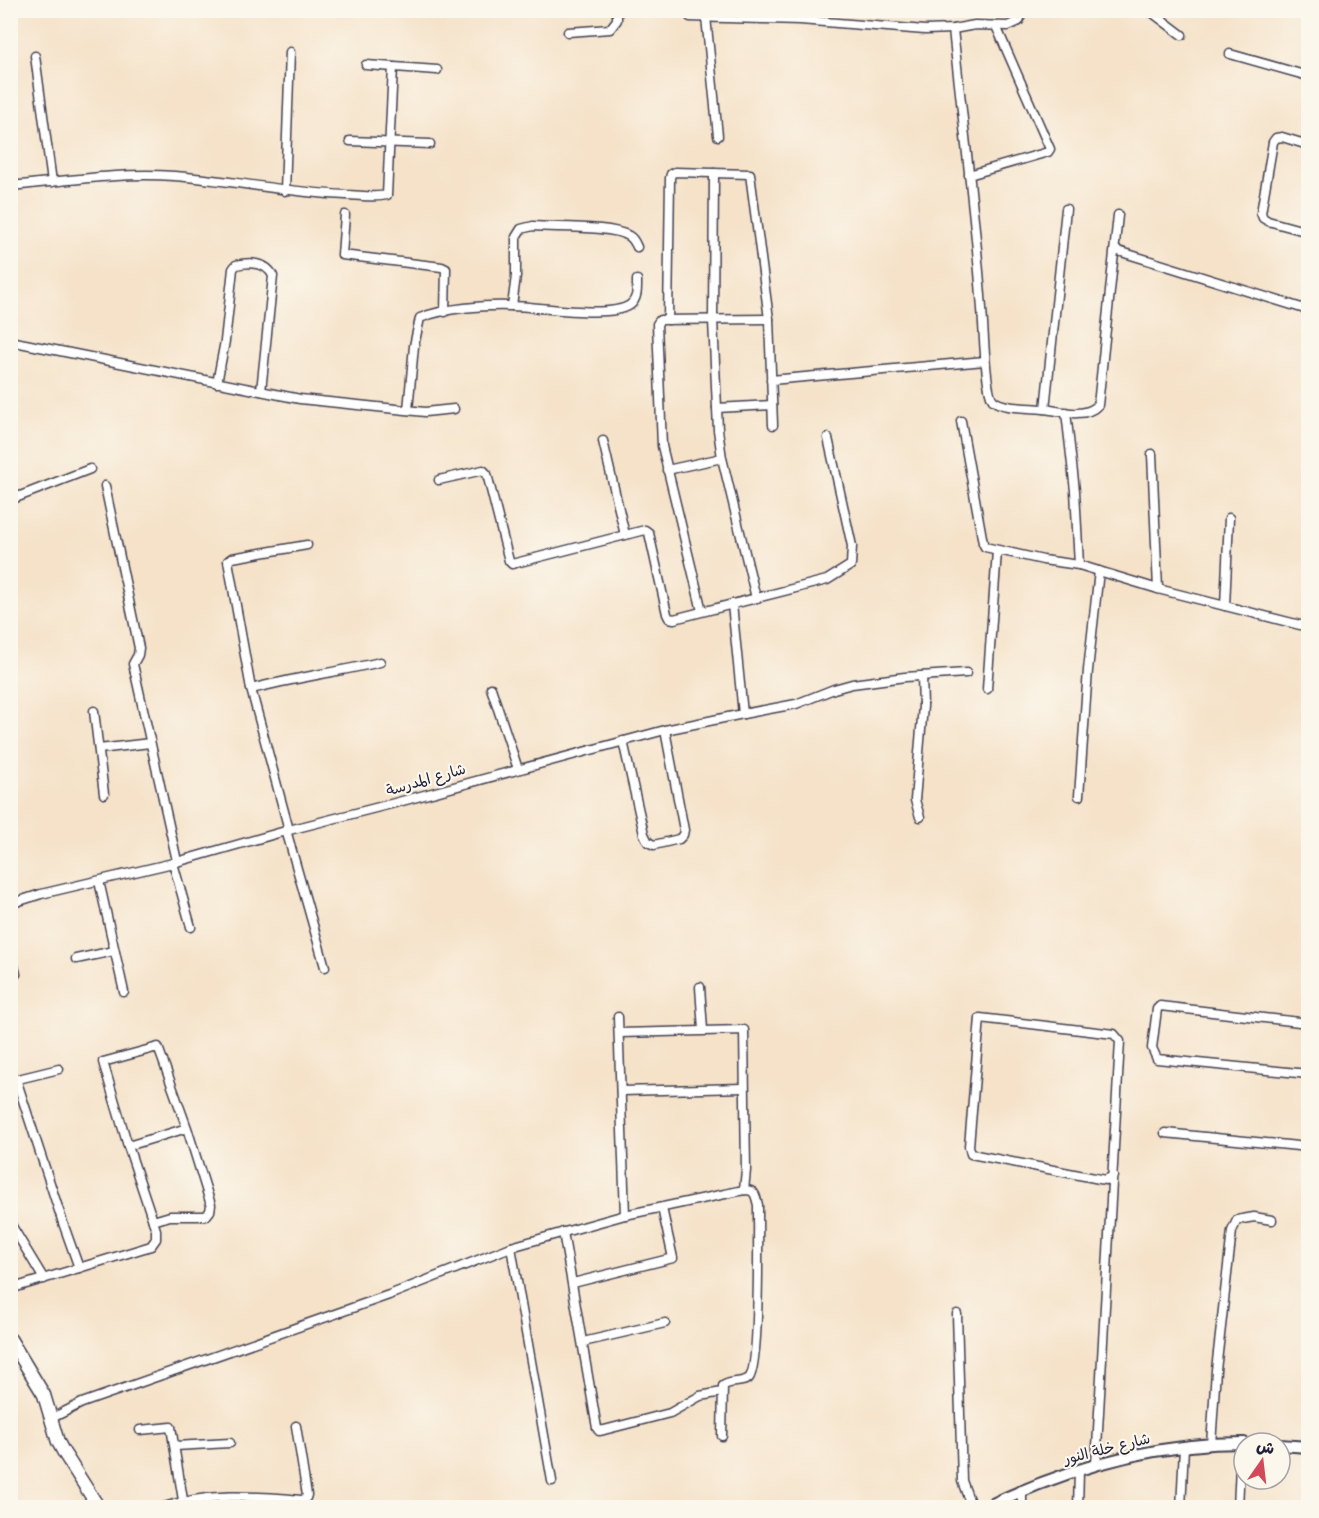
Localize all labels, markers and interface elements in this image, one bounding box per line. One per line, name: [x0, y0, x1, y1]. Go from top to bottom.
street label: شارع المدرسة: [384, 760, 468, 800]
street label: شارع خلة النور: [1061, 1429, 1152, 1469]
north arrow: [1232, 1431, 1292, 1491]
text: ش: [1254, 1437, 1276, 1459]

